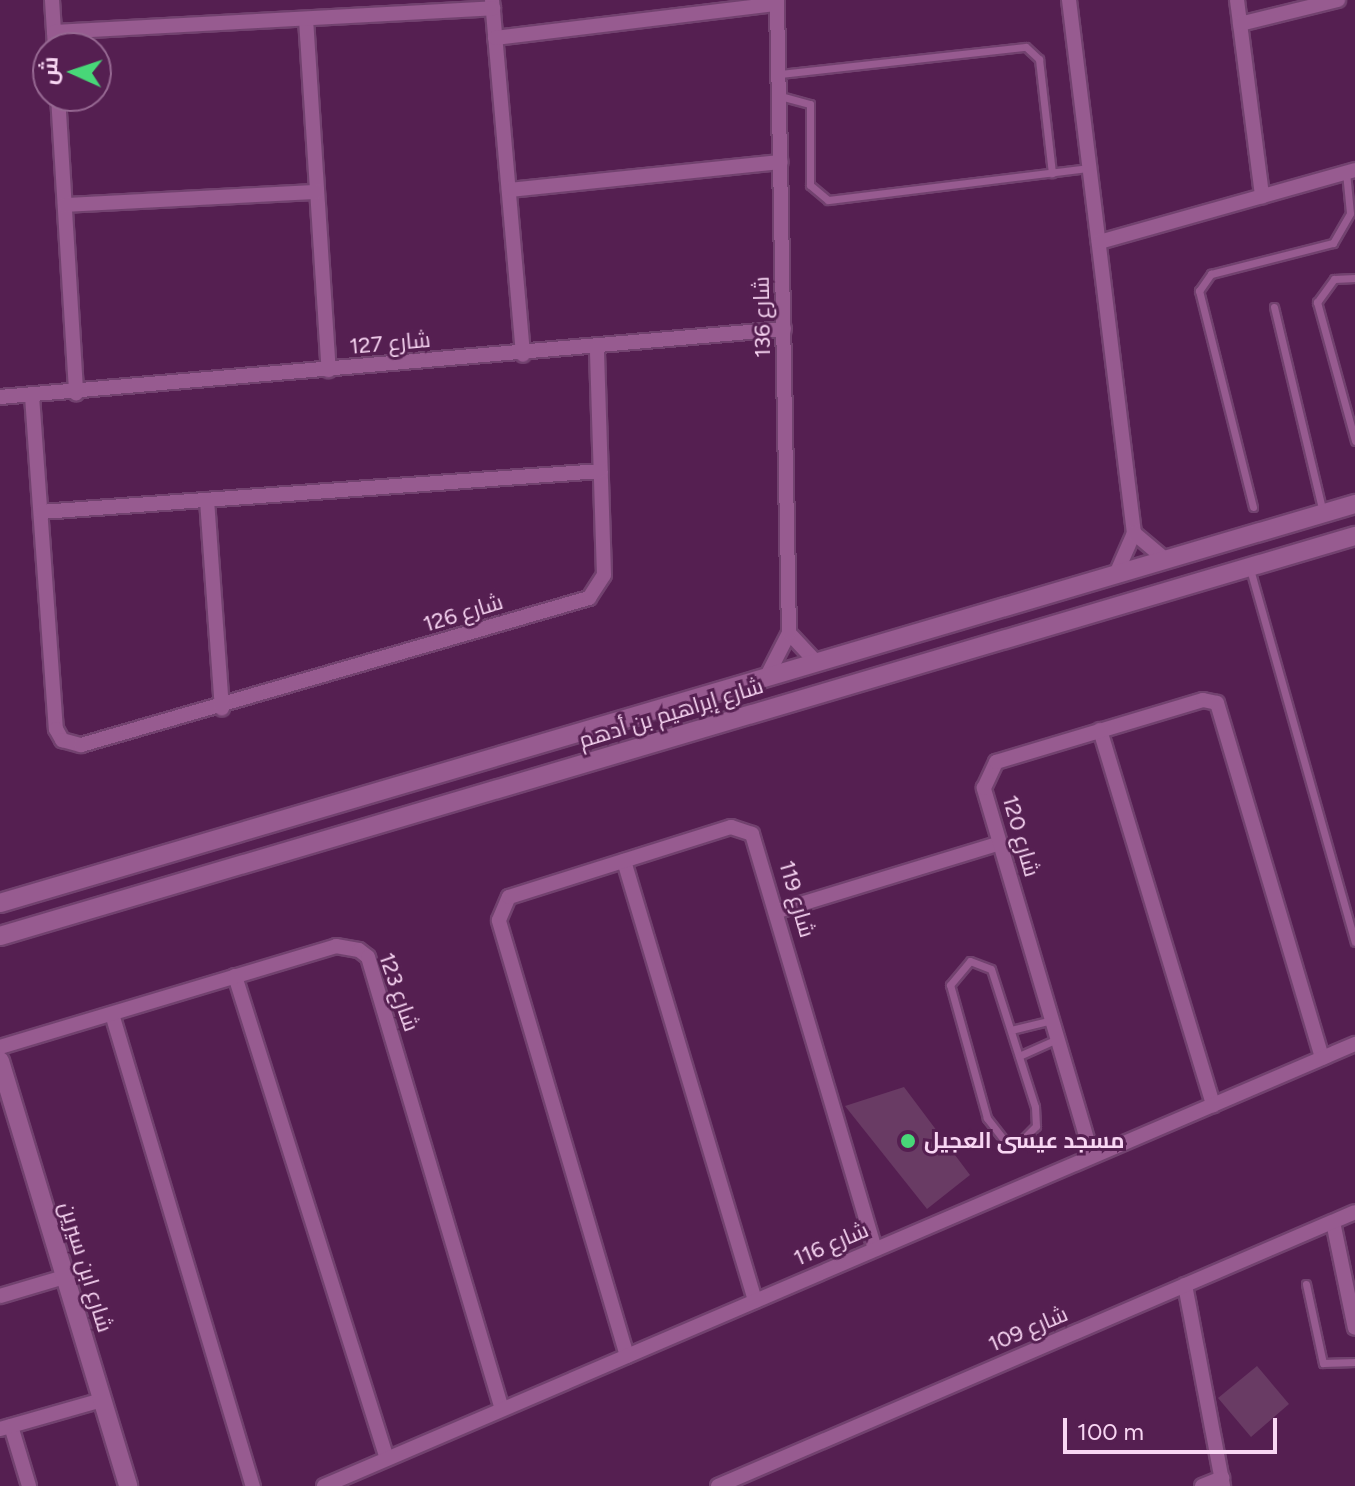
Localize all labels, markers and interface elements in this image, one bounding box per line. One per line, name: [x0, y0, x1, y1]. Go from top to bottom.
north arrow: [32, 32, 112, 112]
text: ش: [35, 56, 64, 86]
street label: شارع 136: [748, 276, 776, 358]
street label: شارع 127: [348, 326, 432, 360]
street label: شارع 126: [420, 588, 506, 638]
street label: شارع إبراهيم بن أدهم: [576, 672, 766, 754]
street label: شارع 120: [997, 792, 1045, 880]
street label: شارع 119: [773, 858, 821, 940]
street label: شارع 123: [373, 949, 425, 1035]
place label: مسجد عيسى العجيل: [924, 1128, 1125, 1154]
marker: مسجد عيسى العجيل: [899, 1132, 917, 1150]
street label: شارع ابن سيرين: [54, 1199, 118, 1335]
street label: شارع 116: [790, 1216, 872, 1272]
street label: شارع 109: [984, 1300, 1072, 1358]
scale bar: [1067, 1402, 1281, 1452]
text: 100 m: [1077, 1417, 1144, 1446]

